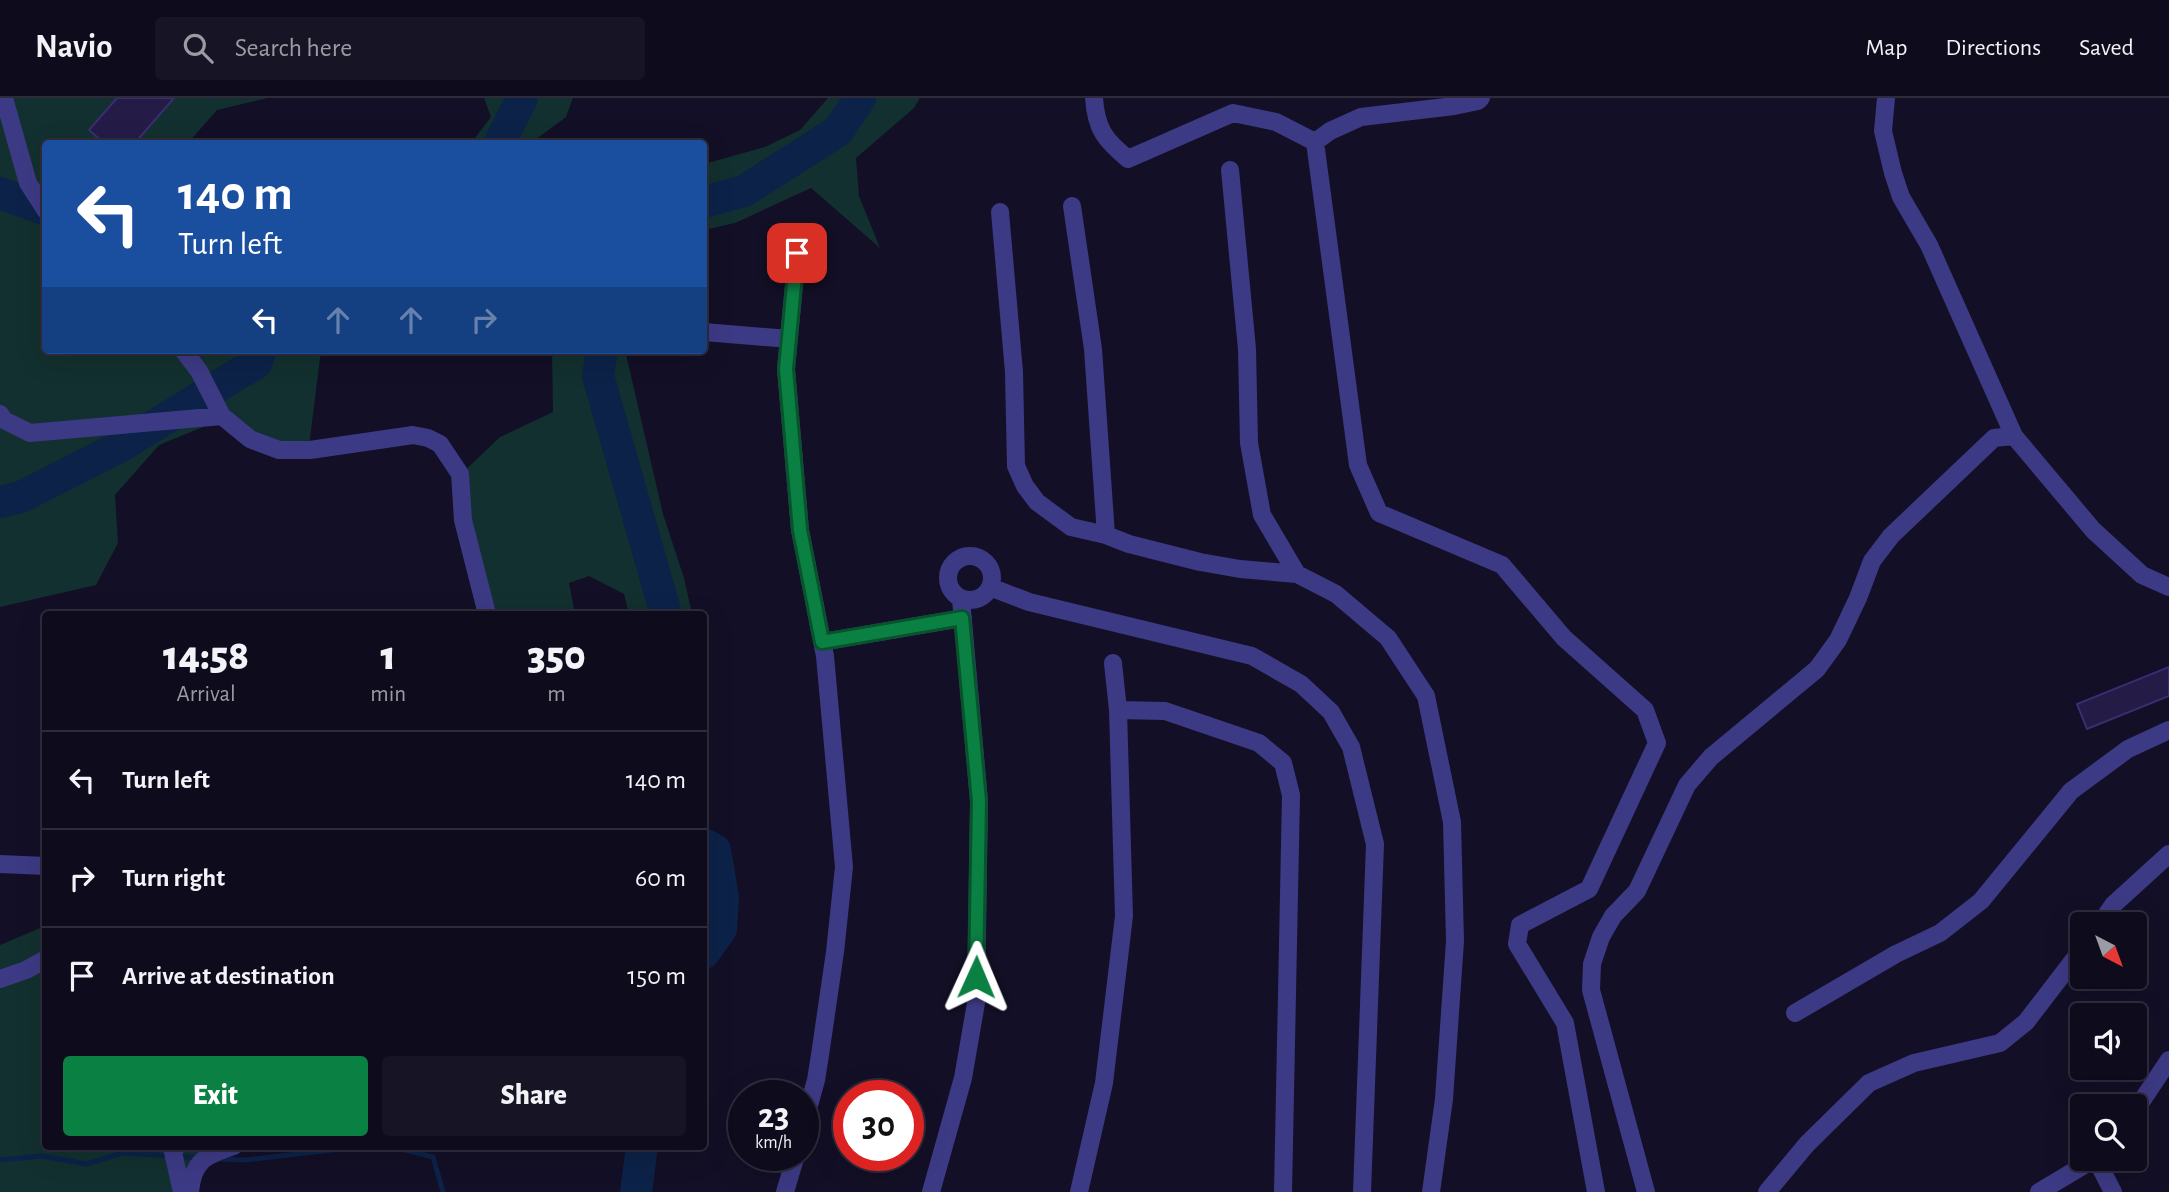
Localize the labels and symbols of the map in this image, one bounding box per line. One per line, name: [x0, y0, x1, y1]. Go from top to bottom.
pin: [767, 223, 827, 283]
north arrow: [2070, 912, 2147, 989]
position arrow: [939, 940, 1013, 1014]
speed limit sign: 30: [833, 1080, 924, 1171]

